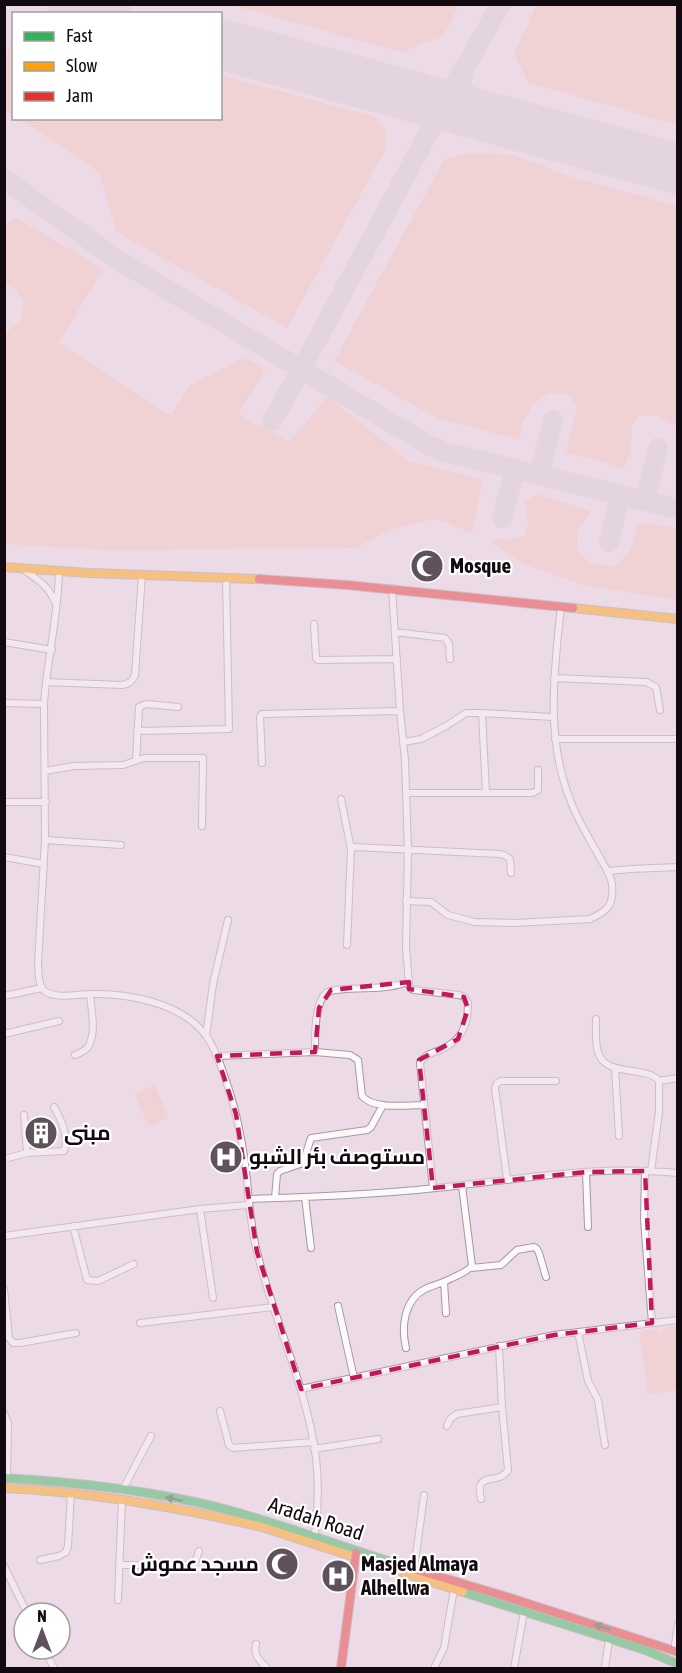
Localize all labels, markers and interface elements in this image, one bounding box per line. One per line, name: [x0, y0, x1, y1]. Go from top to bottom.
legend: [12, 12, 222, 120]
text: Fast: [66, 25, 93, 46]
text: Slow: [66, 55, 97, 76]
text: Jam: [66, 85, 93, 106]
mosque icon: Mosque: [409, 548, 445, 584]
place label: Mosque: [450, 553, 511, 577]
building icon: مبنى: [23, 1115, 59, 1151]
place label: مبنى: [64, 1120, 111, 1145]
hospital icon: مستوصف بئر الشبو: [208, 1139, 244, 1175]
place label: مستوصف بئر الشبو: [249, 1144, 425, 1170]
street label: Aradah Road: [266, 1491, 367, 1545]
one-way arrow: [164, 1494, 183, 1503]
mosque icon: مسجد عموش: [264, 1546, 300, 1582]
place label: مسجد عموش: [131, 1551, 259, 1577]
place label: Masjed Almaya Alhellwa: [360, 1551, 479, 1599]
hospital icon: Masjed Almaya Alhellwa: [320, 1558, 356, 1594]
north arrow: [12, 1601, 72, 1661]
text: N: [37, 1607, 47, 1625]
one-way arrow: [593, 1622, 611, 1632]

